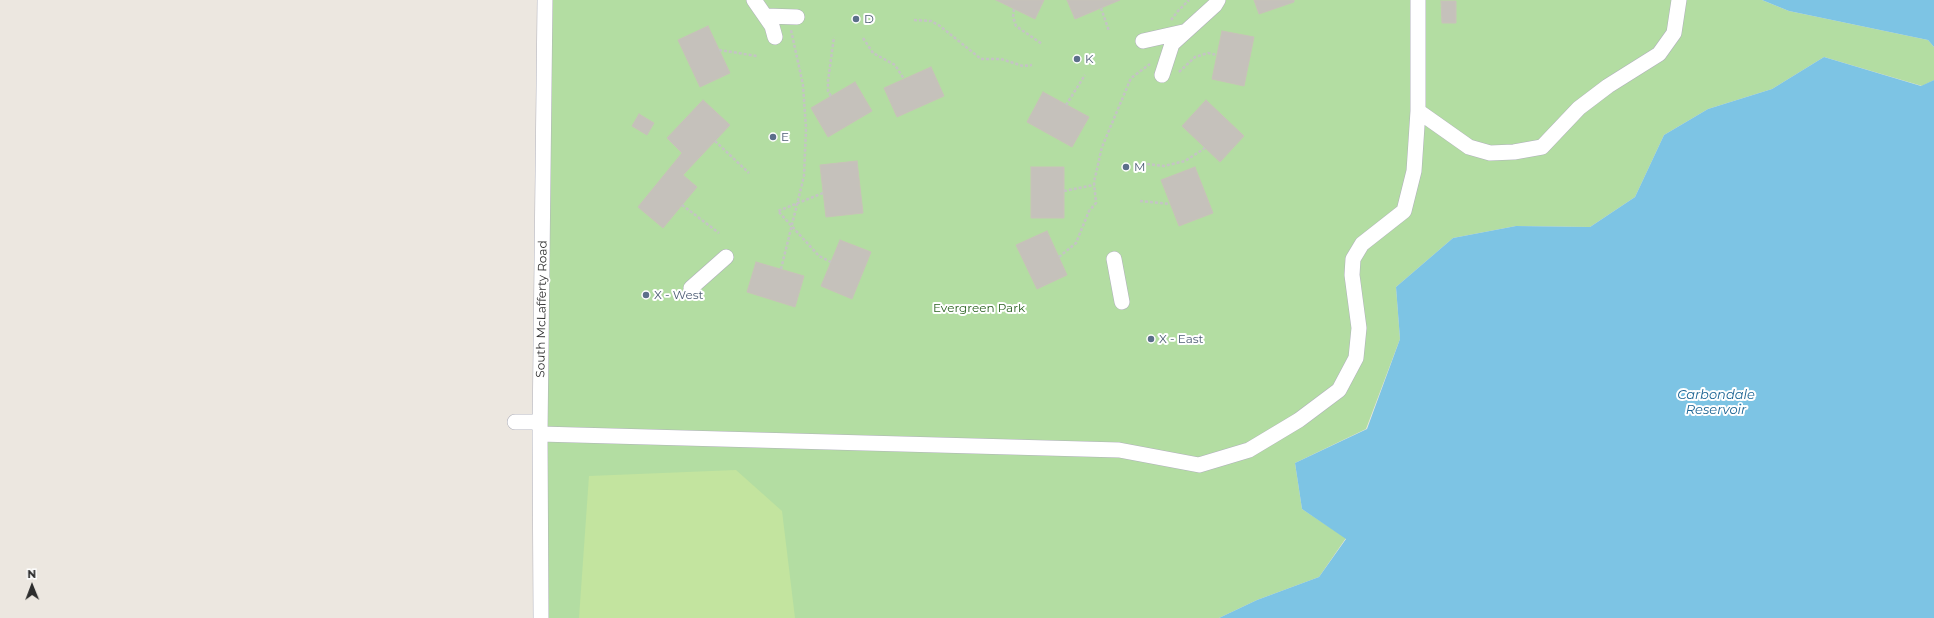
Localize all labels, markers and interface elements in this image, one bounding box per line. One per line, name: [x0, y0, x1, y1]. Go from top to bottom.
place label: D: [864, 12, 874, 26]
marker: D: [851, 14, 861, 24]
place label: K: [1085, 52, 1094, 66]
marker: K: [1072, 54, 1082, 64]
place label: E: [781, 130, 789, 144]
marker: E: [768, 132, 778, 142]
place label: M: [1134, 160, 1145, 174]
marker: M: [1121, 162, 1131, 172]
street label: South McLafferty Road: [534, 240, 550, 378]
place label: X - West: [654, 288, 703, 302]
marker: X - West: [641, 290, 651, 300]
park label: Evergreen Park: [933, 301, 1025, 315]
place label: X - East: [1159, 332, 1203, 346]
marker: X - East: [1146, 334, 1156, 344]
water label: Carbondale Reservoir: [1677, 387, 1755, 418]
north arrow: [12, 566, 52, 606]
text: N: [27, 567, 36, 581]

